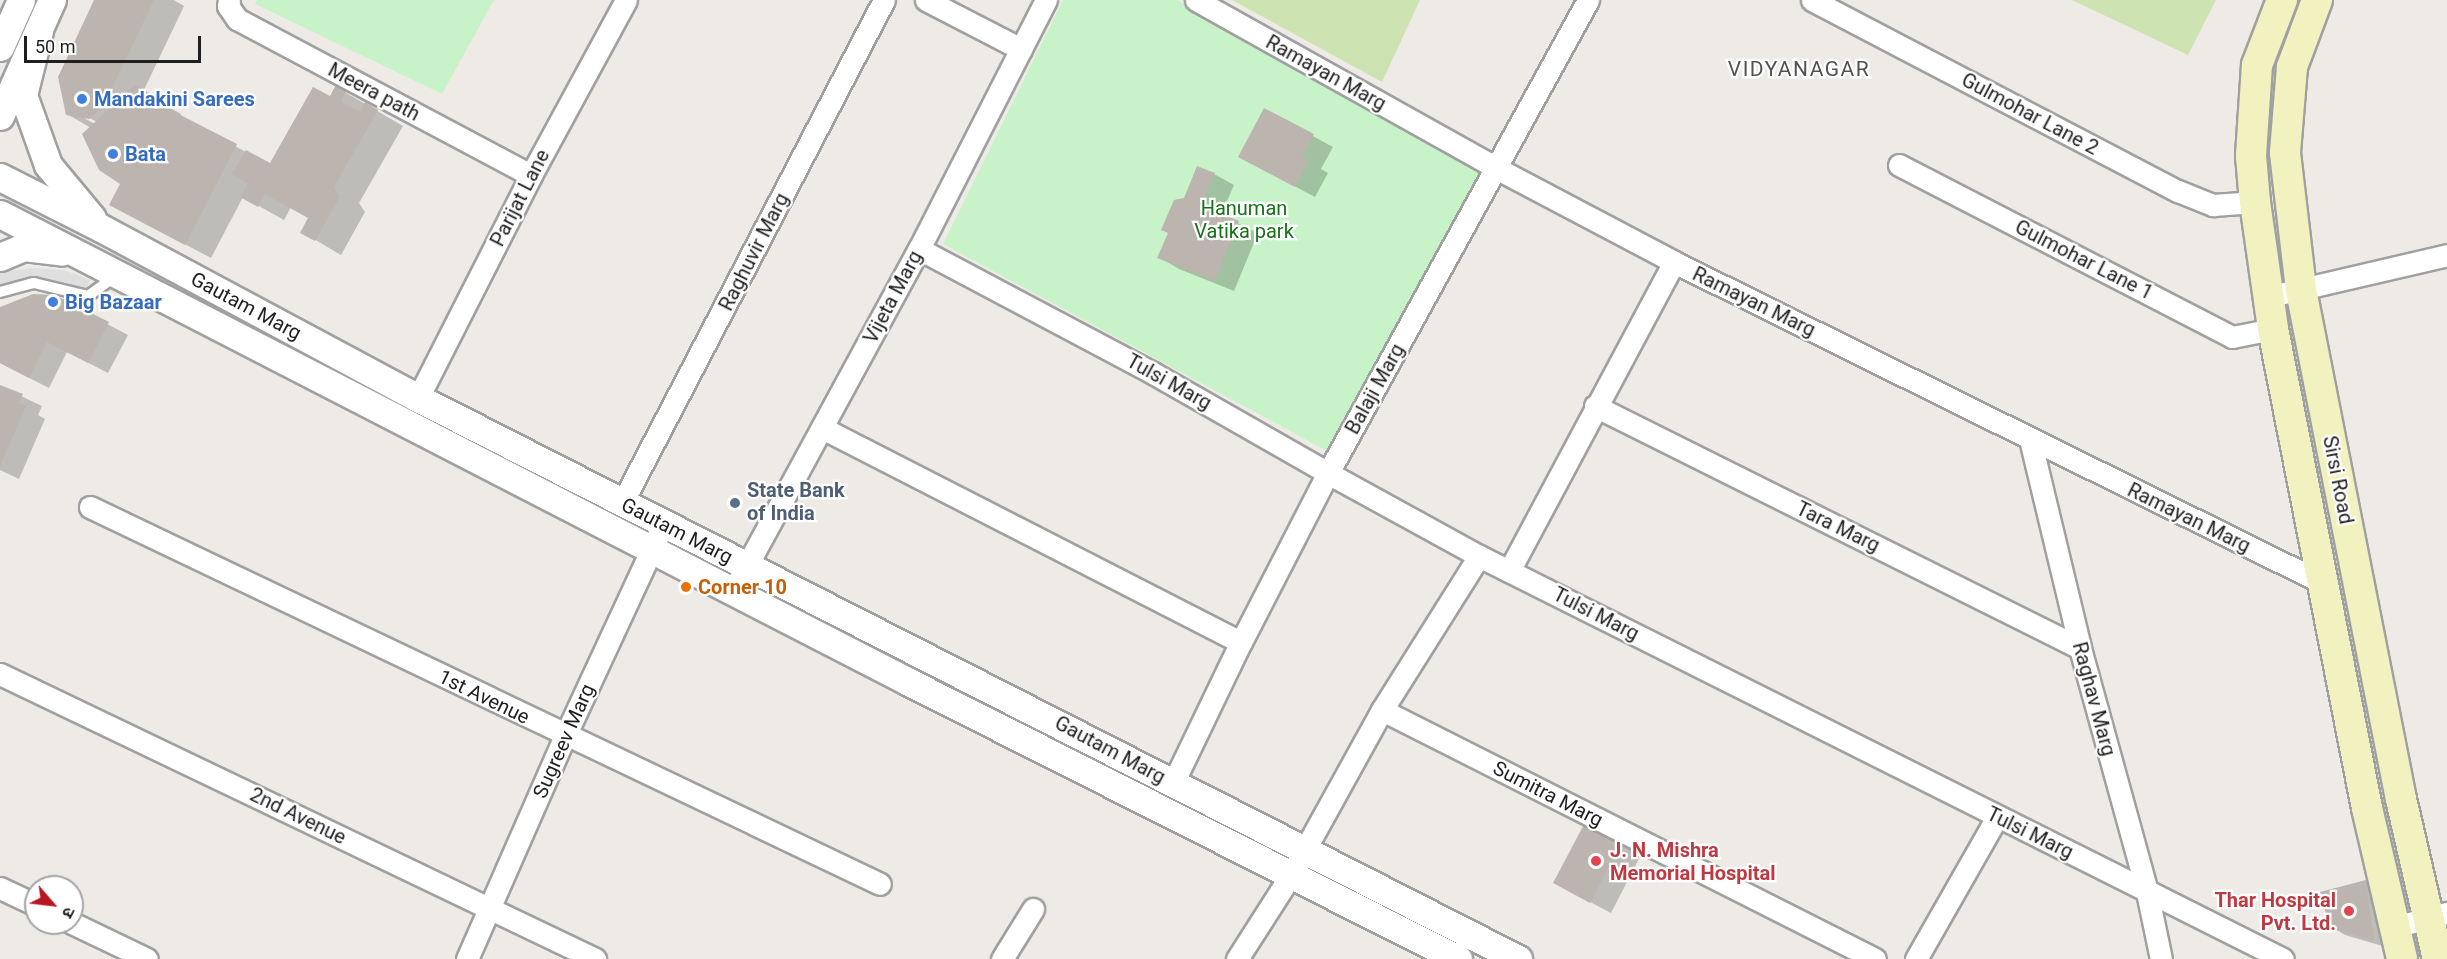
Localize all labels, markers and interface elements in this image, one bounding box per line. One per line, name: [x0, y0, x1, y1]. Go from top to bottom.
scale bar: [27, 24, 204, 62]
street label: Ramayan Marg: [1262, 30, 1390, 116]
text: 50 m: [35, 36, 75, 57]
district label: VIDYANAGAR: [1728, 56, 1870, 82]
street label: Meera path: [324, 58, 424, 126]
street label: Gulmohar Lane 2: [1957, 68, 2103, 160]
place label: Mandakini Sarees: [94, 87, 255, 111]
marker: Mandakini Sarees: [75, 92, 89, 106]
place label: Bata: [125, 142, 166, 166]
street label: Parijat Lane: [485, 146, 555, 250]
marker: Bata: [106, 147, 120, 161]
street label: Raghuvir Marg: [714, 189, 794, 315]
park label: Hanuman Vatika park: [1194, 197, 1294, 244]
street label: Gulmohar Lane 1: [2011, 215, 2157, 305]
street label: Vijeta Marg: [859, 247, 927, 347]
street label: Ramayan Marg: [1689, 262, 1819, 342]
street label: Gautam Marg: [187, 267, 305, 345]
place label: Big Bazaar: [65, 290, 162, 314]
marker: Big Bazaar: [46, 295, 60, 309]
street label: Balaji Marg: [1340, 340, 1410, 438]
street label: Tulsi Marg: [1122, 349, 1216, 415]
street label: Sirsi Road: [2318, 434, 2358, 526]
street label: Ramayan Marg: [2124, 478, 2254, 558]
place label: State Bank of India: [747, 479, 845, 526]
street label: Gautam Marg: [617, 493, 737, 569]
marker: State Bank of India: [728, 496, 742, 510]
street label: Tara Marg: [1792, 496, 1884, 558]
place label: Corner 10: [698, 575, 787, 599]
marker: Corner 10: [679, 580, 693, 594]
street label: Tulsi Marg: [1549, 582, 1643, 646]
street label: Raghav Marg: [2067, 639, 2121, 759]
street label: 1st Avenue: [434, 665, 534, 729]
street label: Sugreev Marg: [528, 680, 600, 802]
street label: Gautam Marg: [1051, 711, 1169, 789]
street label: Sumitra Marg: [1489, 756, 1607, 832]
street label: 2nd Avenue: [246, 782, 350, 850]
street label: Tulsi Marg: [1983, 802, 2077, 864]
place label: J. N. Mishra Memorial Hospital: [1610, 838, 1775, 885]
marker: J. N. Mishra Memorial Hospital: [1587, 852, 1605, 870]
north arrow: [24, 875, 84, 935]
place label: Thar Hospital Pvt. Ltd.: [2214, 888, 2336, 935]
marker: Thar Hospital Pvt. Ltd.: [2340, 902, 2358, 920]
text: उ: [58, 904, 79, 921]

